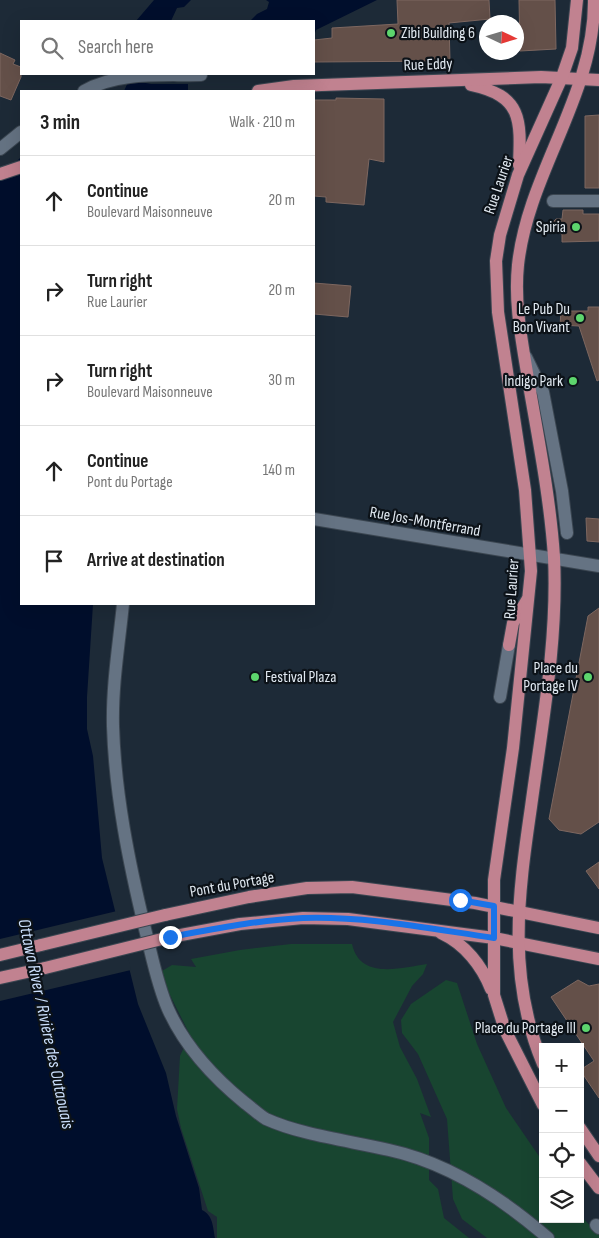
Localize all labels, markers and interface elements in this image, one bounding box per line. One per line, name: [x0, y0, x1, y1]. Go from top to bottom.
north arrow: [479, 15, 524, 60]
search box: [20, 20, 315, 75]
place label: Zibi Building 6: [401, 24, 475, 43]
marker: Zibi Building 6: [385, 27, 397, 39]
icon: search: [38, 34, 66, 62]
text: Search here: [78, 36, 154, 59]
street label: Rue Eddy: [403, 55, 453, 75]
text: 3 min: [40, 110, 80, 135]
text: Walk · 210 m: [229, 113, 295, 132]
street label: Rue Laurier: [480, 153, 518, 217]
text: Continue: [87, 180, 148, 203]
icon: ahead: [40, 187, 68, 215]
text: 20 m: [268, 191, 295, 210]
text: Boulevard Maisonneuve: [87, 203, 213, 222]
place label: Spiria: [536, 218, 566, 237]
marker: Spiria: [570, 221, 582, 233]
text: Turn right: [87, 270, 152, 293]
icon: right: [40, 277, 68, 305]
text: 20 m: [268, 281, 295, 300]
text: Rue Laurier: [87, 293, 147, 312]
place label: Le Pub Du Bon Vivant: [513, 300, 570, 337]
marker: Le Pub Du Bon Vivant: [574, 312, 586, 324]
text: Turn right: [87, 360, 152, 383]
icon: right: [40, 367, 68, 395]
text: 30 m: [268, 371, 295, 390]
place label: Indigo Park: [504, 372, 563, 391]
marker: Indigo Park: [567, 375, 579, 387]
text: Boulevard Maisonneuve: [87, 383, 213, 402]
text: Continue: [87, 450, 148, 473]
icon: ahead: [40, 457, 68, 485]
text: 140 m: [263, 461, 295, 480]
text: Pont du Portage: [87, 473, 173, 492]
street label: Rue Jos-Montferrand: [368, 503, 482, 541]
icon: arrive: [40, 547, 68, 575]
text: Arrive at destination: [87, 549, 225, 572]
street label: Rue Laurier: [500, 558, 524, 620]
place label: Place du Portage IV: [523, 659, 579, 696]
place label: Festival Plaza: [265, 668, 336, 687]
marker: Festival Plaza: [249, 671, 261, 683]
marker: Place du Portage IV: [582, 671, 594, 683]
street label: Pont du Portage: [188, 868, 276, 902]
route start: [449, 889, 472, 912]
water label: Ottawa River / Rivière des Outaouais: [13, 917, 79, 1132]
route end: [159, 926, 182, 949]
place label: Place du Portage III: [475, 1019, 576, 1038]
marker: Place du Portage III: [580, 1022, 592, 1034]
map controls: [539, 1043, 584, 1223]
button: +: [539, 1043, 584, 1088]
button: −: [539, 1088, 584, 1133]
button: locate: [539, 1133, 584, 1178]
button: layers: [539, 1178, 584, 1223]

